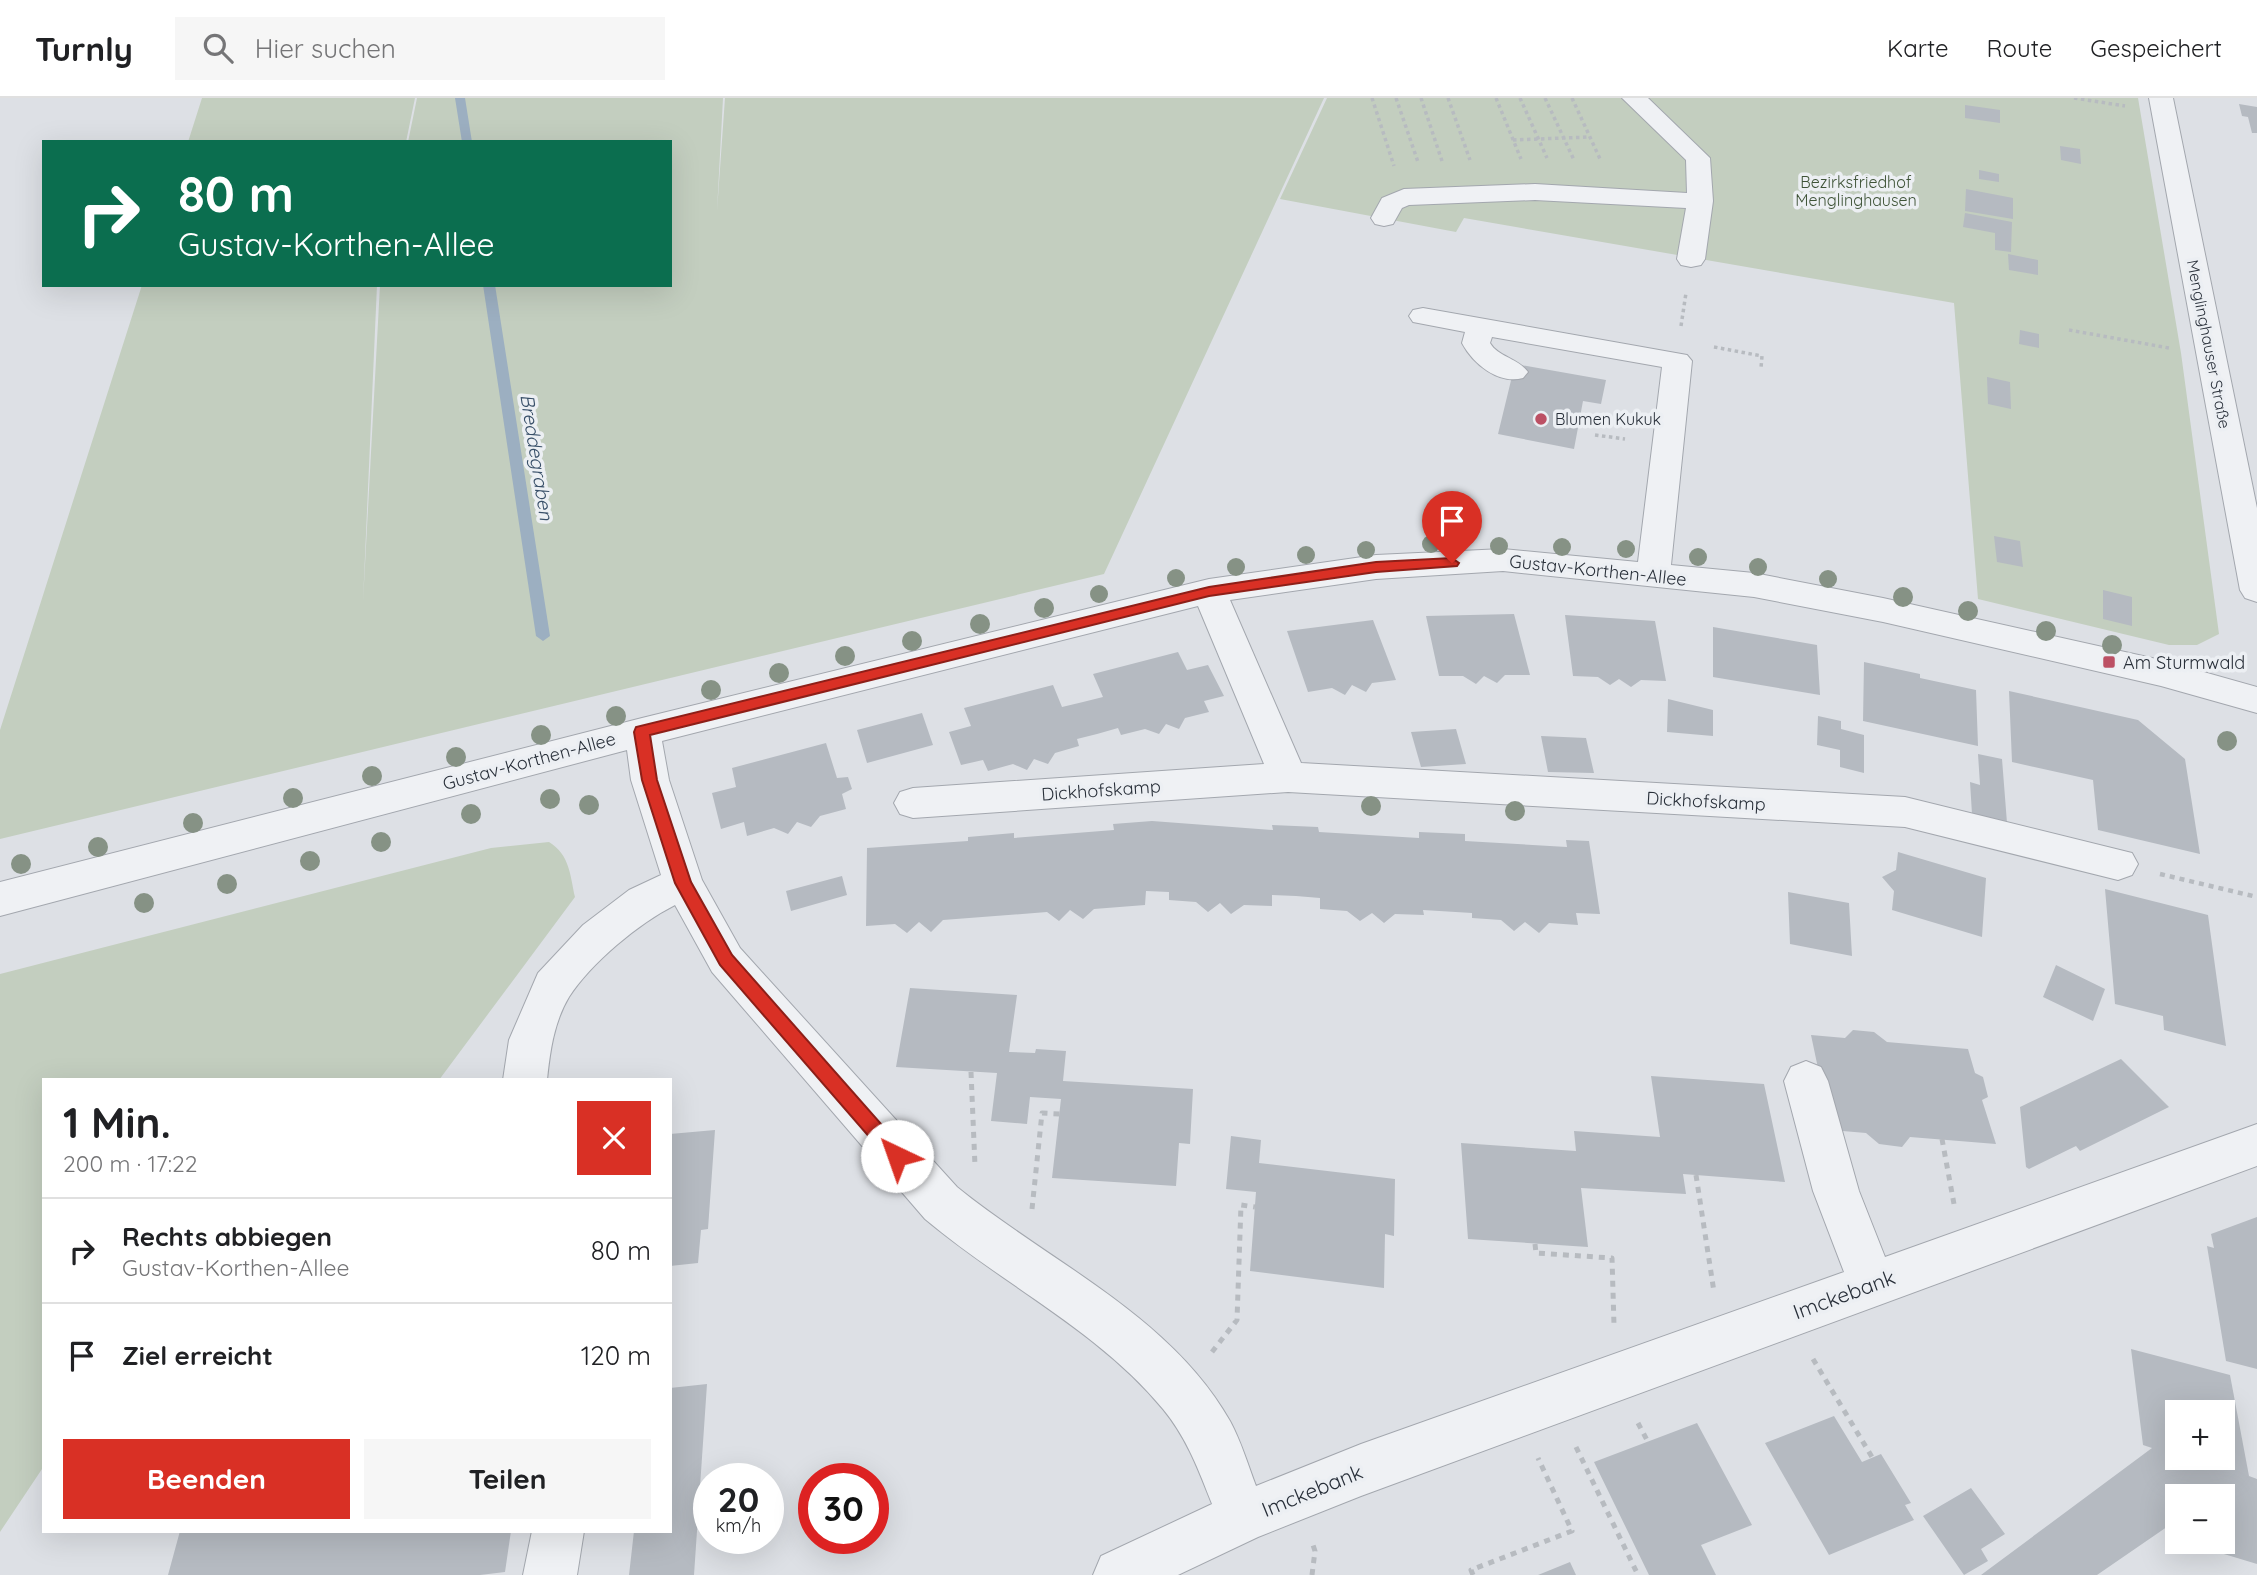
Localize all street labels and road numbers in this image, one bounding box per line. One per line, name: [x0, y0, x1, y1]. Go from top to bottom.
street label: Menglinghauser Straße: [2183, 258, 2235, 430]
street label: Gustav-Korthen-Allee: [1508, 549, 1688, 591]
street label: Gustav-Korthen-Allee: [440, 727, 618, 795]
street label: Dickhofskamp: [1041, 774, 1161, 806]
street label: Dickhofskamp: [1646, 786, 1766, 816]
street label: Imckebank: [1789, 1264, 1899, 1324]
street label: Imckebank: [1258, 1458, 1366, 1522]

